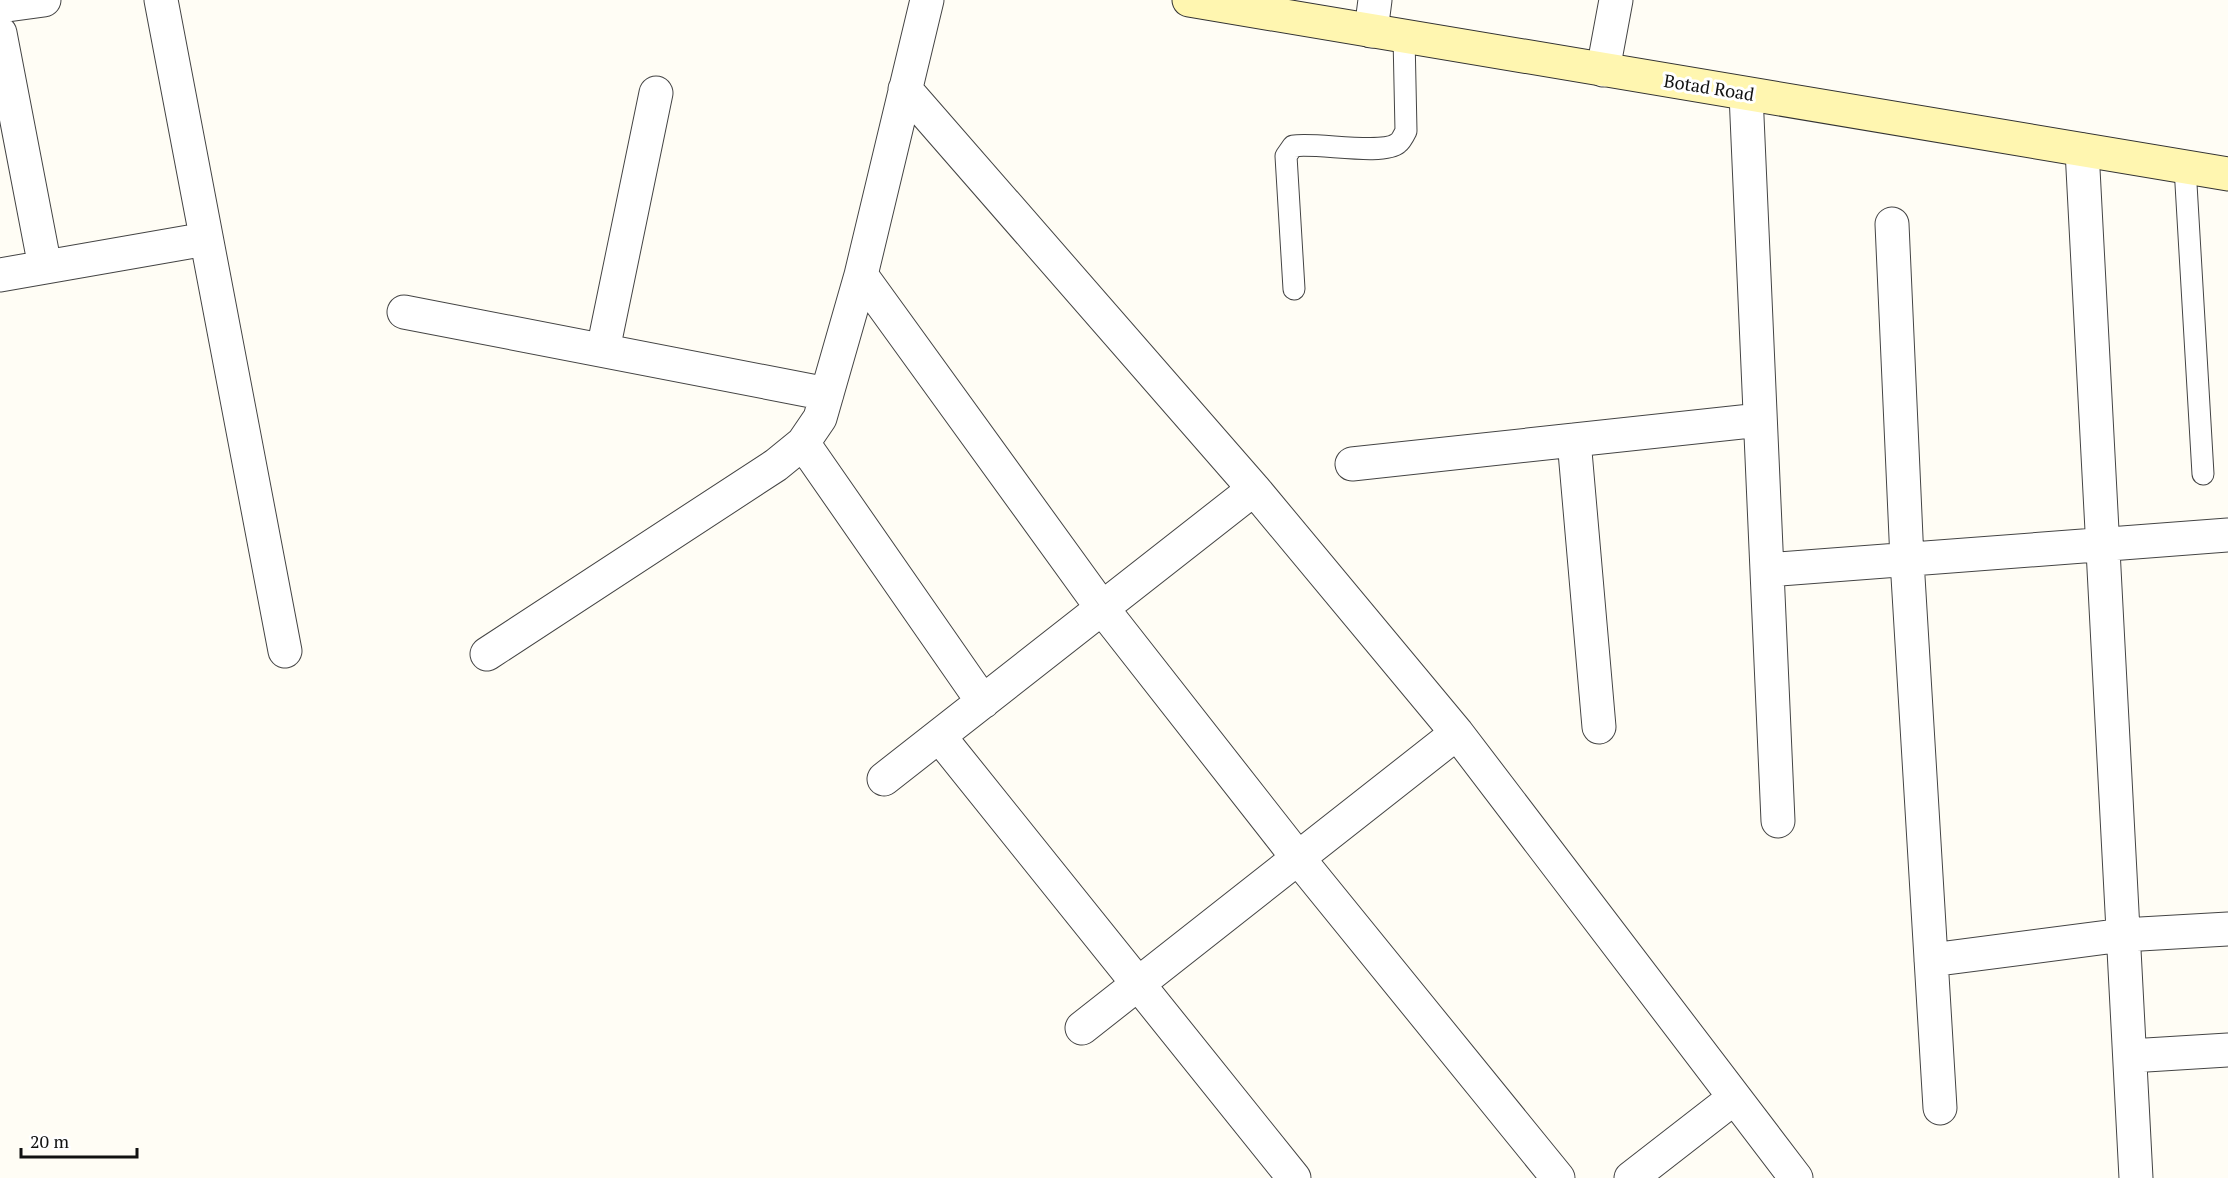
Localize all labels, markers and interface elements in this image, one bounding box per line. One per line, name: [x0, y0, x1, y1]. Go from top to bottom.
street label: Botad Road: [1662, 68, 1756, 106]
scale bar: [21, 1121, 136, 1159]
text: 20 m: [30, 1129, 70, 1153]

